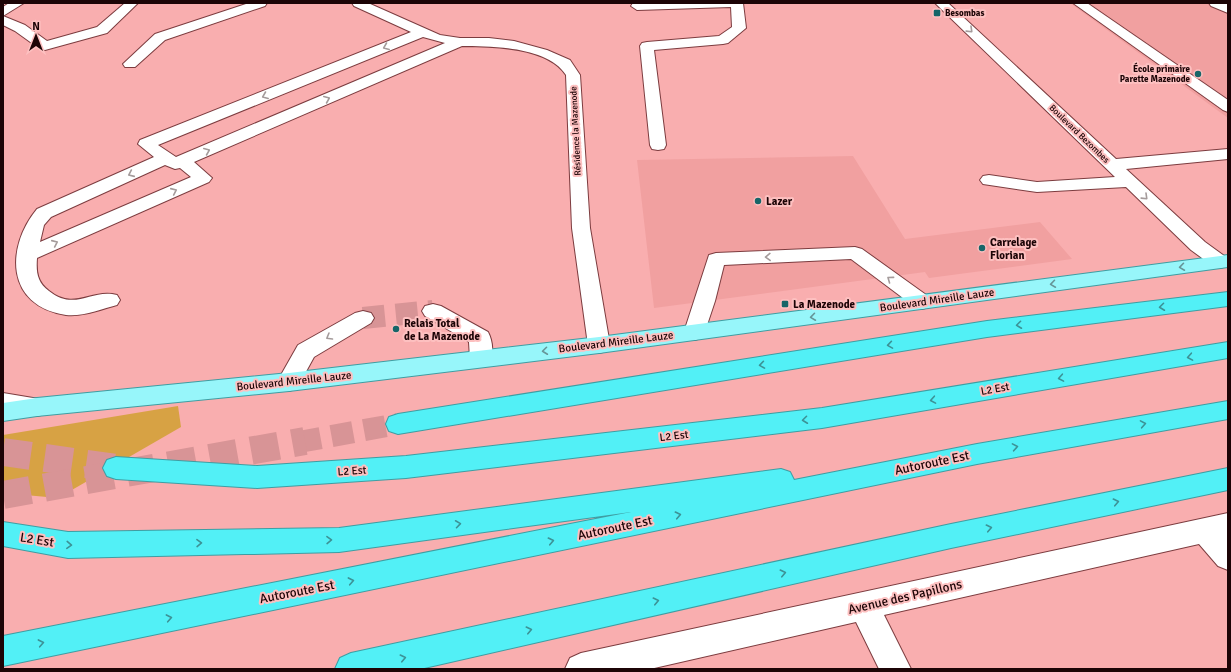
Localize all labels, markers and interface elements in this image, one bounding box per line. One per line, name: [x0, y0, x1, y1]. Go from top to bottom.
marker: Besombas: [932, 8, 942, 18]
place label: Besombas: [945, 8, 984, 19]
north arrow: [16, 16, 56, 56]
text: N: [32, 20, 40, 33]
one-way arrow: [965, 25, 973, 33]
one-way arrow: [382, 42, 389, 50]
place label: École primaire Parette Mazenode: [1120, 62, 1191, 85]
marker: École primaire Parette Mazenode: [1193, 69, 1203, 79]
street label: Résidence la Mazenode: [568, 86, 584, 176]
one-way arrow: [262, 91, 269, 99]
one-way arrow: [323, 96, 330, 104]
street label: Boulevard Bezombes: [1047, 102, 1111, 166]
one-way arrow: [204, 147, 211, 155]
one-way arrow: [128, 169, 135, 177]
one-way arrow: [169, 188, 177, 196]
one-way arrow: [1140, 192, 1148, 199]
place label: Lazer: [766, 195, 793, 208]
marker: Lazer: [753, 196, 763, 206]
place label: Carrelage Florian: [990, 236, 1037, 262]
one-way arrow: [51, 240, 58, 248]
marker: Carrelage Florian: [977, 243, 987, 253]
one-way arrow: [765, 252, 771, 261]
one-way arrow: [1179, 262, 1185, 271]
one-way arrow: [887, 276, 894, 284]
one-way arrow: [1050, 280, 1056, 289]
street label: Boulevard Mireille Lauze: [879, 286, 995, 314]
place label: La Mazenode: [793, 298, 856, 311]
marker: La Mazenode: [780, 299, 790, 309]
one-way arrow: [1158, 302, 1165, 311]
one-way arrow: [810, 312, 816, 321]
place label: Relais Total de La Mazenode: [404, 317, 480, 343]
one-way arrow: [1016, 320, 1022, 329]
marker: Relais Total de La Mazenode: [391, 324, 401, 334]
street label: Boulevard Mireille Lauze: [558, 329, 674, 355]
one-way arrow: [326, 333, 334, 340]
one-way arrow: [887, 340, 893, 349]
one-way arrow: [542, 346, 548, 355]
one-way arrow: [1186, 352, 1193, 360]
one-way arrow: [759, 361, 765, 369]
street label: Boulevard Mireille Lauze: [236, 368, 352, 394]
one-way arrow: [1058, 373, 1064, 382]
street label: L2 Est: [980, 380, 1010, 398]
one-way arrow: [930, 395, 936, 403]
one-way arrow: [802, 415, 808, 424]
one-way arrow: [1140, 421, 1146, 429]
street label: L2 Est: [659, 428, 689, 444]
one-way arrow: [1012, 443, 1018, 452]
street label: Autoroute Est: [893, 447, 971, 479]
street label: L2 Est: [337, 463, 367, 478]
one-way arrow: [1113, 498, 1120, 506]
one-way arrow: [675, 511, 682, 520]
street label: Autoroute Est: [576, 512, 654, 544]
one-way arrow: [455, 520, 461, 529]
one-way arrow: [986, 524, 992, 533]
street label: L2 Est: [19, 529, 56, 551]
one-way arrow: [326, 536, 332, 545]
one-way arrow: [548, 537, 554, 546]
one-way arrow: [196, 539, 202, 547]
one-way arrow: [66, 540, 72, 549]
one-way arrow: [780, 570, 786, 578]
street label: Avenue des Papillons: [846, 576, 964, 618]
street label: Autoroute Est: [258, 577, 336, 607]
one-way arrow: [348, 578, 354, 586]
one-way arrow: [653, 598, 660, 606]
one-way arrow: [166, 614, 172, 622]
one-way arrow: [526, 626, 533, 634]
one-way arrow: [38, 640, 44, 648]
one-way arrow: [399, 654, 406, 662]

